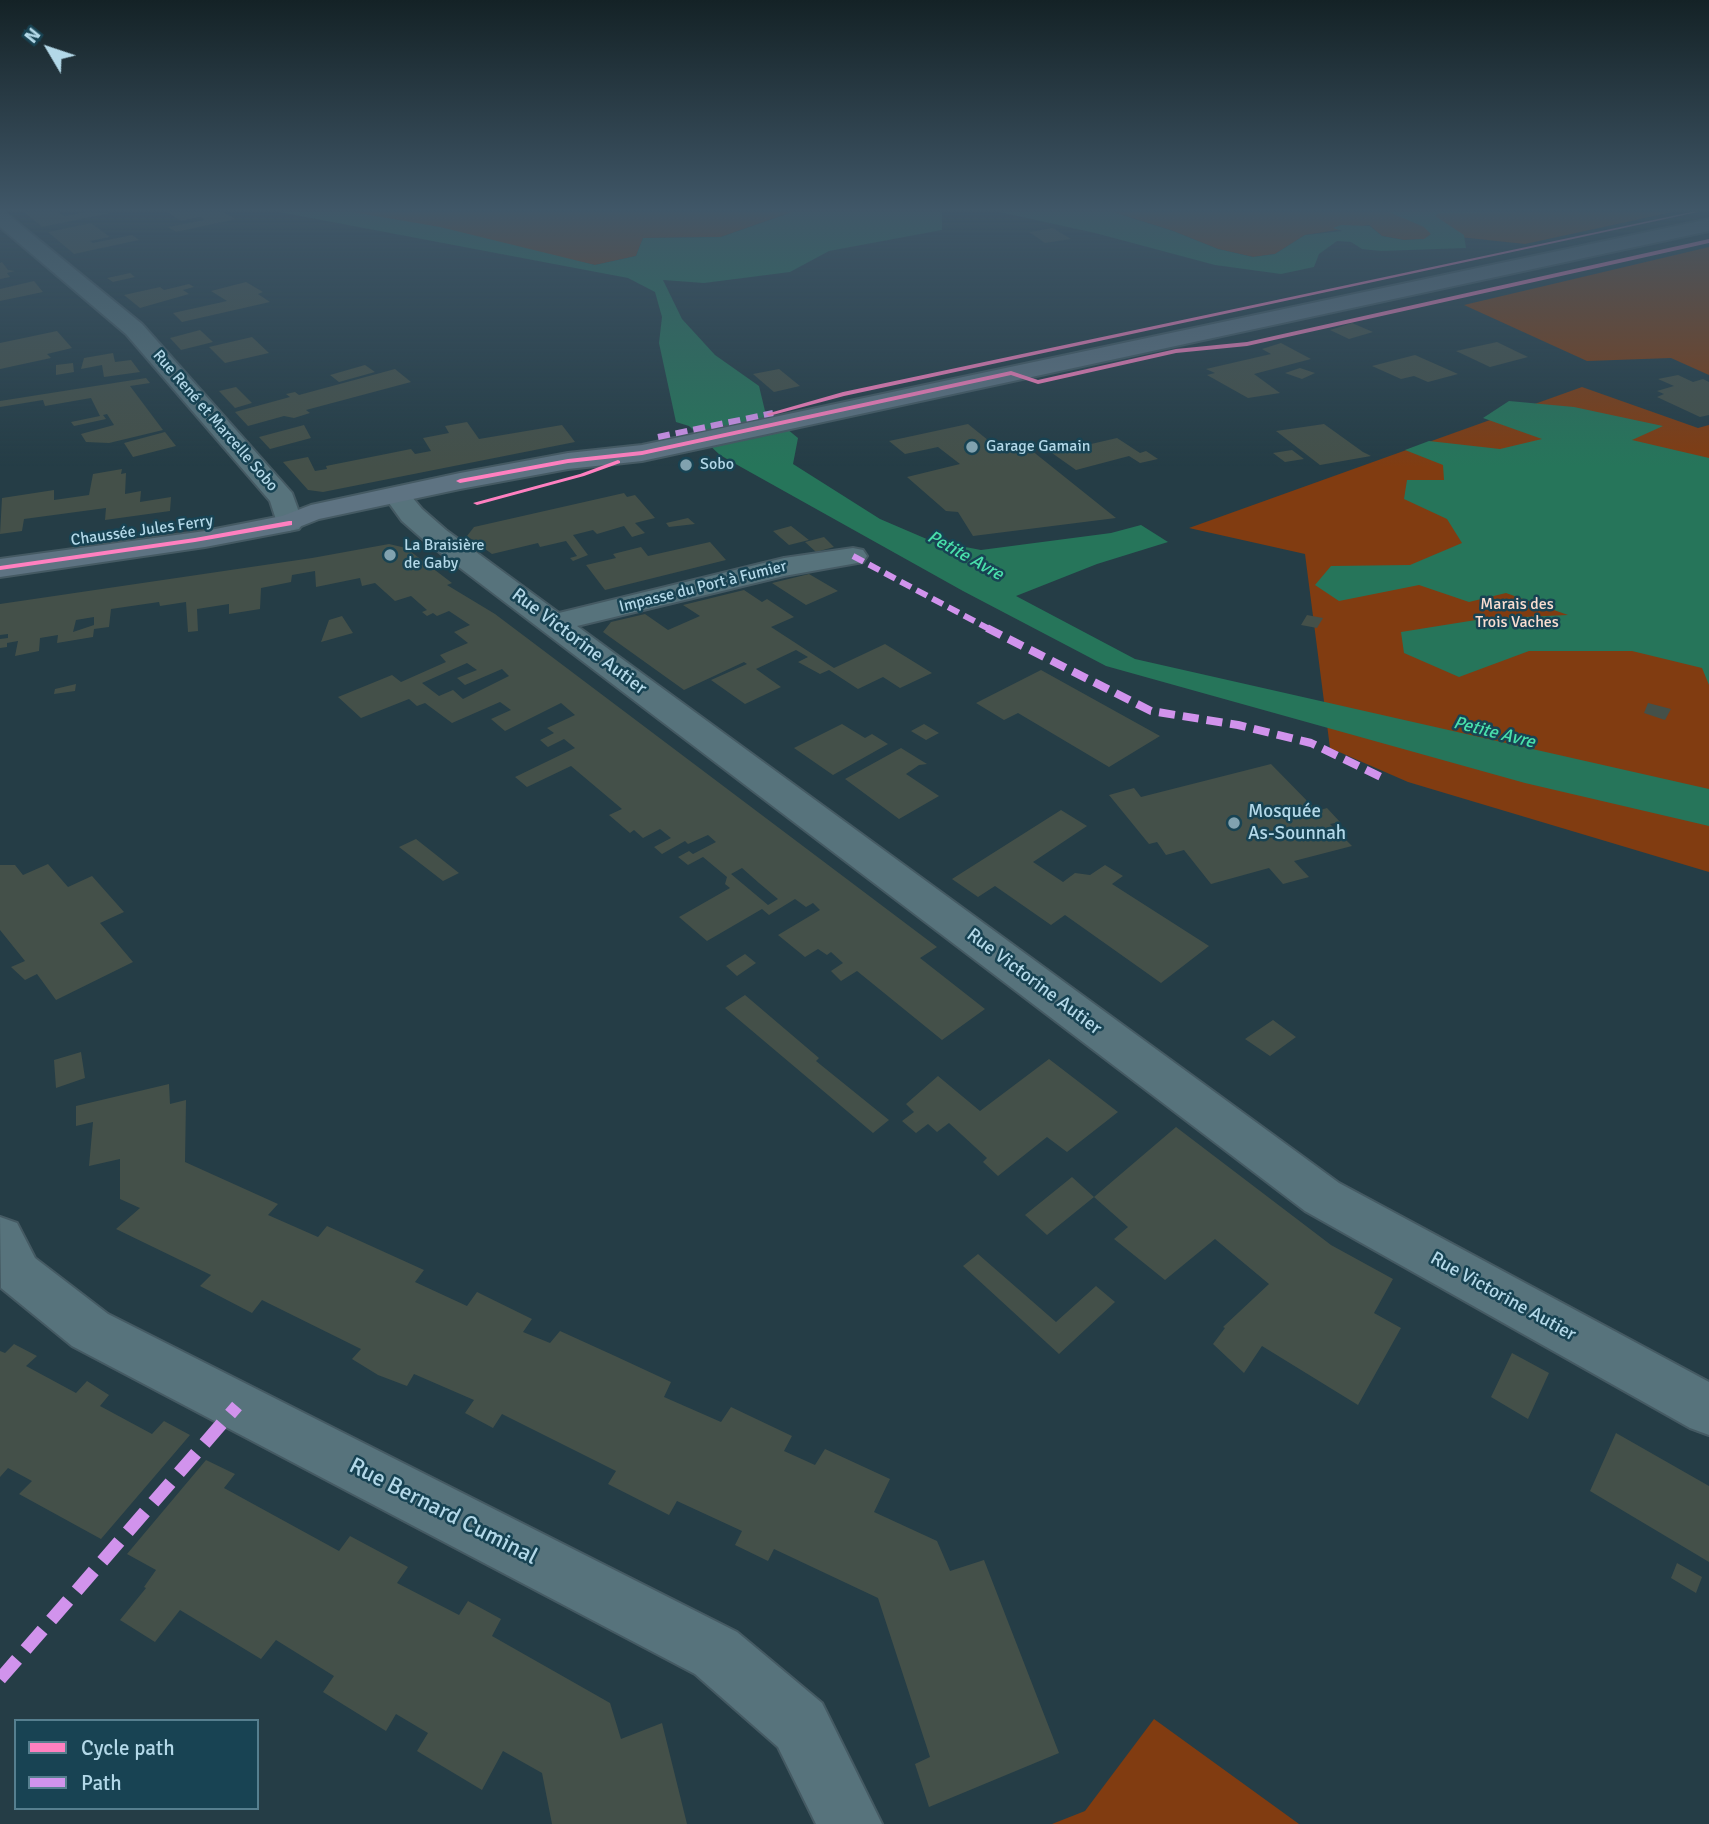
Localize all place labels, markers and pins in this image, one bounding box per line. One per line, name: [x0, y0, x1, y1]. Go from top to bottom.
place label: Garage Gamain: [986, 437, 1091, 457]
marker: Garage Gamain: [964, 439, 980, 455]
place label: Sobo: [700, 455, 734, 475]
marker: Sobo: [678, 457, 694, 473]
place label: La Braisière de Gaby: [404, 536, 484, 574]
marker: La Braisière de Gaby: [382, 547, 398, 563]
place label: Mosquée As-Sounnah: [1248, 801, 1346, 845]
marker: Mosquée As-Sounnah: [1226, 815, 1242, 831]

